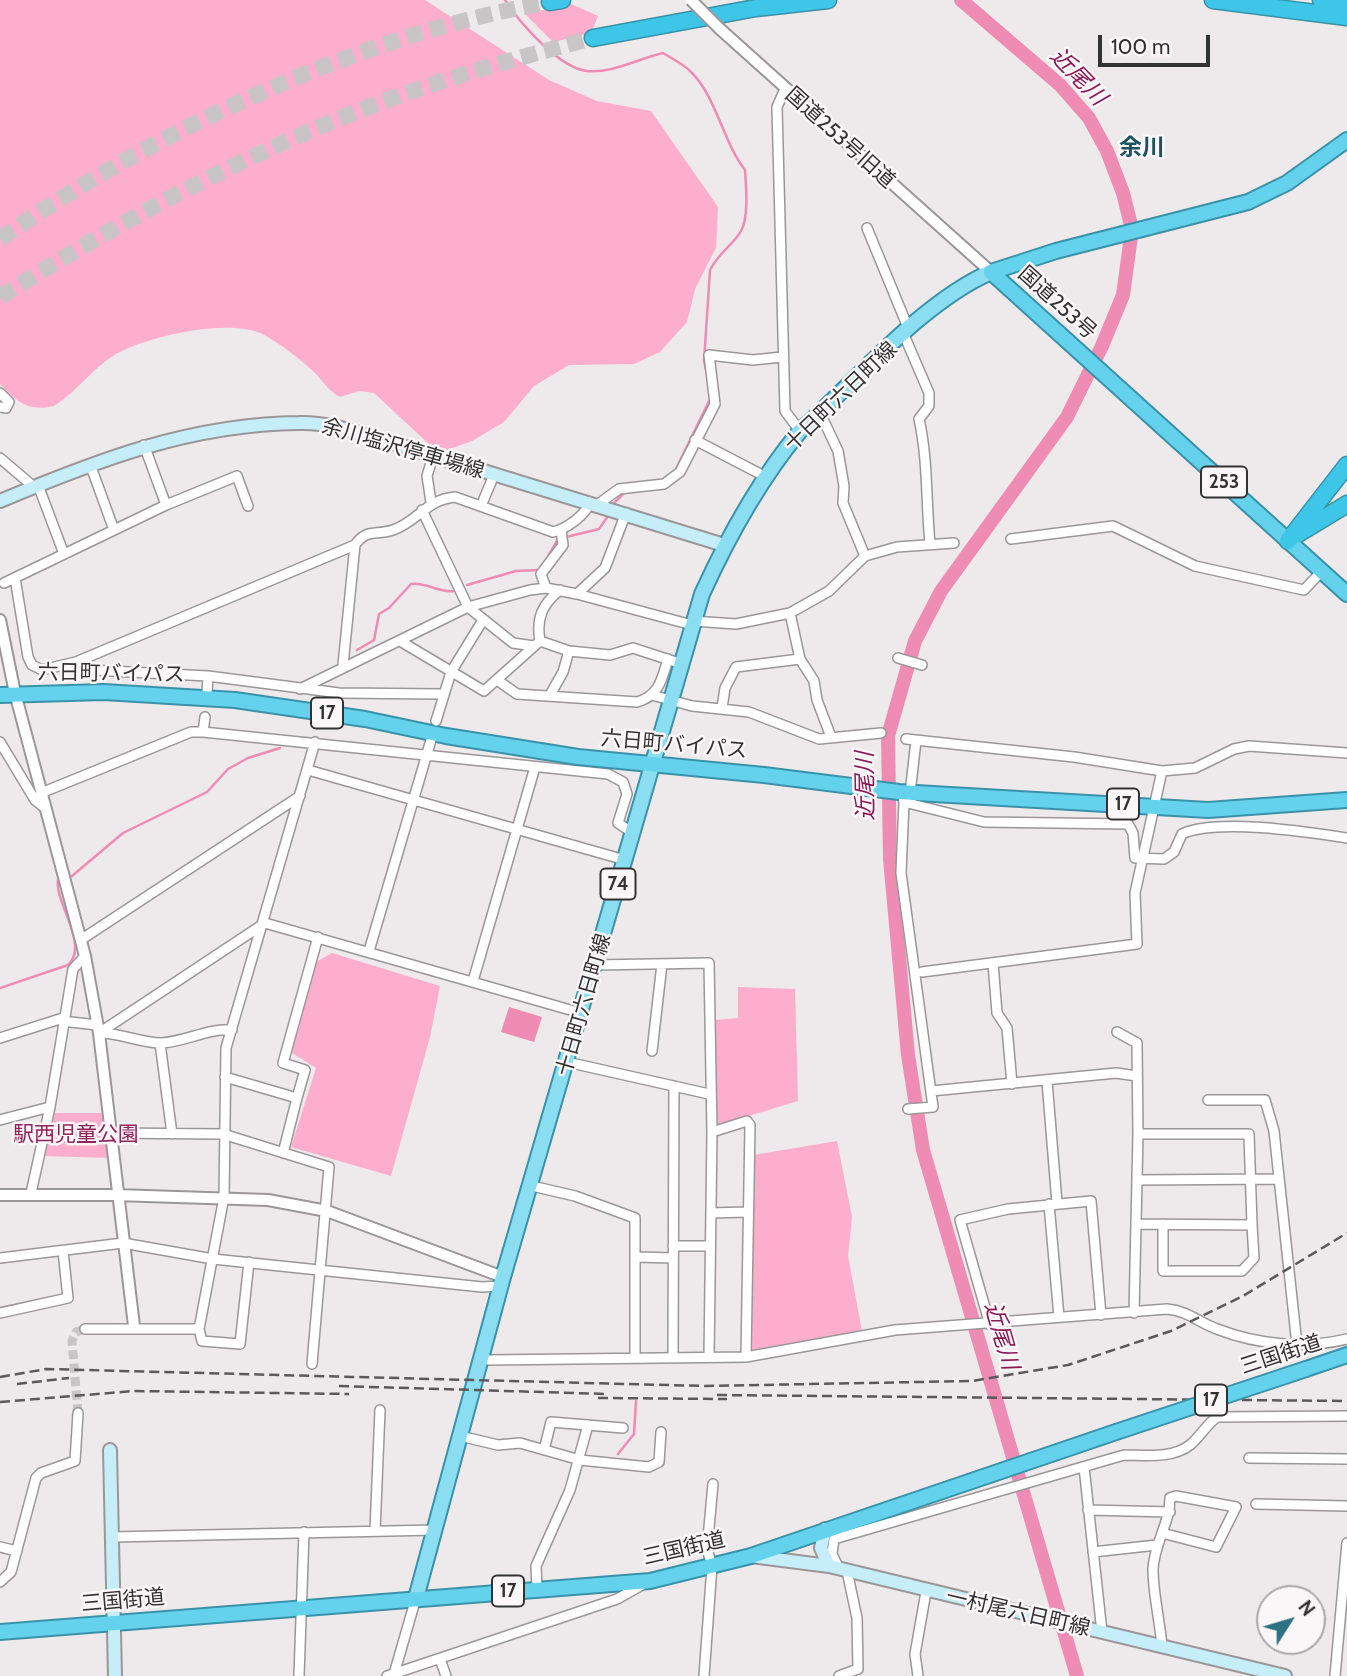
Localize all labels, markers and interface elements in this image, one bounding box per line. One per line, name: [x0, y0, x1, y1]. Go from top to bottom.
scale bar: [1102, 21, 1214, 65]
text: 100 m: [1111, 34, 1170, 59]
water label: 近尾川: [1044, 43, 1112, 111]
street label: 国道253号旧道: [780, 82, 900, 194]
district label: 余川: [1119, 134, 1165, 162]
street label: 国道253号: [1013, 261, 1101, 345]
street label: 十日町六日町線: [779, 337, 903, 457]
street label: 余川塩沢停車場線: [319, 414, 487, 484]
road number: 253: [1201, 467, 1247, 498]
street label: 六日町バイパス: [37, 660, 185, 688]
road number: 17: [311, 698, 343, 728]
street label: 六日町バイパス: [600, 726, 748, 764]
water label: 近尾川: [852, 751, 880, 821]
road number: 17: [1107, 789, 1139, 820]
road number: 74: [600, 869, 636, 900]
street label: 十日町六日町線: [552, 931, 616, 1079]
park label: 駅西児童公園: [13, 1122, 139, 1148]
water label: 近尾川: [978, 1299, 1024, 1373]
street label: 三国街道: [1237, 1330, 1325, 1380]
road number: 17: [1195, 1384, 1227, 1416]
street label: 三国街道: [640, 1527, 728, 1571]
road number: 17: [492, 1576, 524, 1606]
street label: 一村尾六日町線: [944, 1584, 1092, 1642]
street label: 三国街道: [80, 1585, 166, 1617]
north arrow: [1256, 1585, 1326, 1655]
text: N: [1293, 1596, 1320, 1621]

